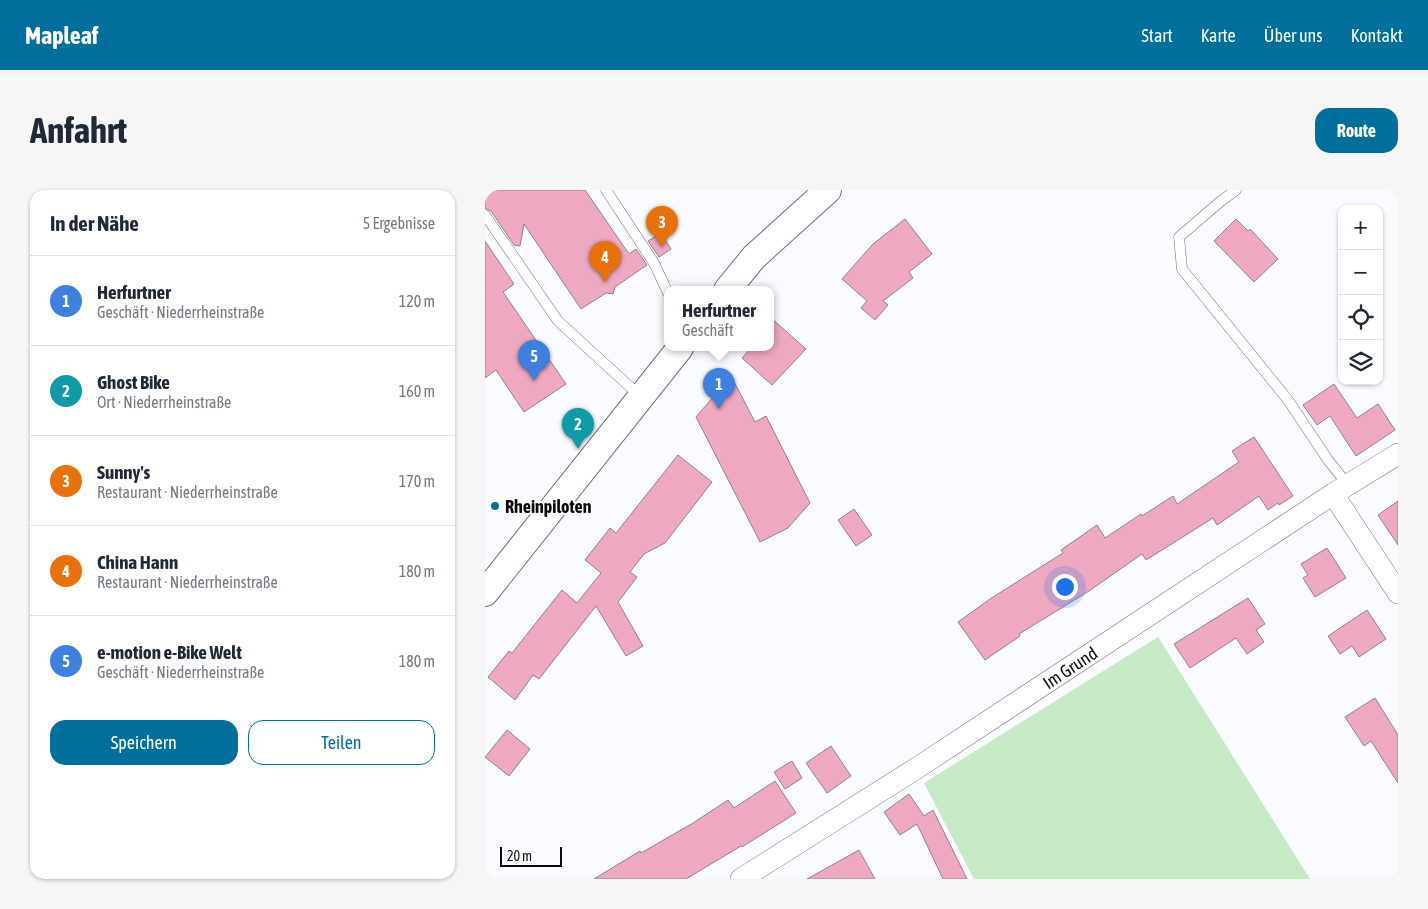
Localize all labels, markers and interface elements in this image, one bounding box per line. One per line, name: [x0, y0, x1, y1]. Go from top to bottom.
text: Mapleaf: [25, 22, 98, 49]
text: Start: [1141, 25, 1173, 46]
text: Karte: [1201, 25, 1236, 46]
text: Über uns: [1264, 25, 1323, 46]
text: Kontakt: [1351, 25, 1403, 46]
button: Route: [1315, 108, 1398, 153]
text: Anfahrt: [30, 110, 127, 150]
map controls: [1338, 205, 1383, 385]
button: +: [1338, 205, 1383, 250]
pin: 3: [646, 206, 678, 247]
text: In der Nähe: [50, 211, 139, 235]
text: 5 Ergebnisse: [363, 214, 435, 232]
pin: 4: [589, 241, 621, 282]
button: −: [1338, 250, 1383, 295]
text: Herfurtner: [97, 281, 171, 303]
popup: [664, 286, 774, 351]
text: 1: [62, 292, 70, 310]
text: 120 m: [399, 292, 435, 310]
button: locate: [1338, 295, 1383, 340]
text: Herfurtner: [682, 299, 756, 321]
text: Geschäft · Niederrheinstraße: [97, 303, 264, 321]
text: Geschäft: [682, 321, 734, 339]
pin: 5: [518, 340, 550, 381]
button: layers: [1338, 340, 1383, 385]
pin: 1: [703, 368, 735, 409]
text: Ghost Bike: [97, 371, 170, 393]
text: 2: [62, 382, 70, 400]
text: 160 m: [399, 382, 435, 400]
text: Ort · Niederrheinstraße: [97, 393, 231, 411]
pin: 2: [562, 408, 594, 449]
text: Sunny's: [97, 461, 150, 483]
text: 3: [62, 472, 70, 490]
text: 170 m: [399, 472, 435, 490]
text: Restaurant · Niederrheinstraße: [97, 483, 278, 501]
place label: Rheinpiloten: [505, 496, 592, 517]
marker: Rheinpiloten: [489, 500, 501, 512]
text: China Hann: [97, 551, 178, 573]
text: 4: [62, 562, 70, 580]
text: 180 m: [399, 562, 435, 580]
text: Restaurant · Niederrheinstraße: [97, 573, 278, 591]
your location: [1052, 574, 1078, 600]
text: e-motion e-Bike Welt: [97, 641, 242, 663]
street label: Im Grund: [1039, 642, 1101, 693]
text: 5: [62, 652, 70, 670]
text: 180 m: [399, 652, 435, 670]
text: Geschäft · Niederrheinstraße: [97, 663, 264, 681]
button: Speichern: [50, 720, 238, 765]
button: Teilen: [248, 720, 435, 765]
scale bar: [500, 844, 563, 867]
text: 20 m: [507, 848, 532, 864]

